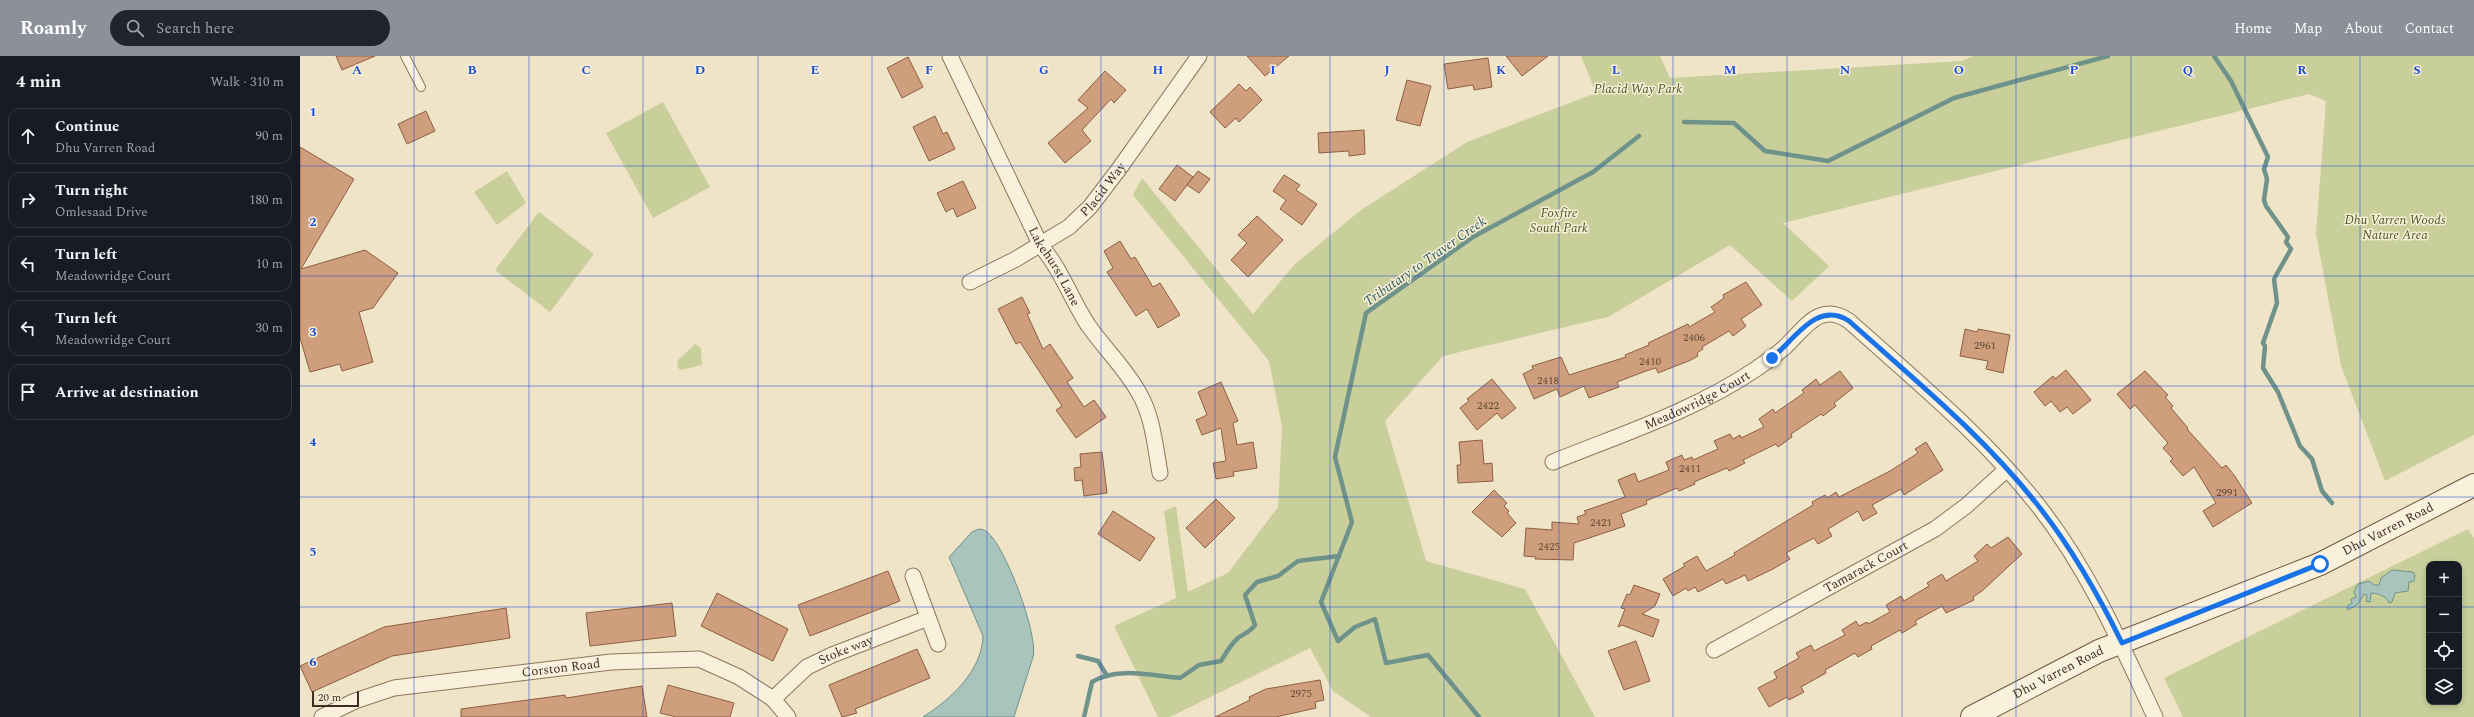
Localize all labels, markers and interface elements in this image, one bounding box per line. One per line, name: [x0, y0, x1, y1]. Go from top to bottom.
search box: [110, 10, 390, 46]
text: Roamly: [20, 14, 86, 43]
icon: search: [124, 17, 146, 39]
text: Search here: [156, 17, 234, 40]
text: Home: [2234, 18, 2272, 39]
text: Map: [2294, 18, 2322, 39]
text: About: [2344, 18, 2383, 39]
text: Contact: [2405, 18, 2454, 39]
text: A: [352, 60, 362, 80]
text: B: [467, 60, 477, 80]
text: C: [581, 60, 591, 80]
text: D: [695, 60, 705, 80]
text: E: [811, 60, 820, 80]
text: F: [925, 60, 933, 80]
text: G: [1039, 60, 1049, 80]
text: H: [1153, 60, 1164, 80]
text: I: [1270, 60, 1276, 80]
text: J: [1384, 60, 1390, 80]
text: K: [1496, 60, 1506, 80]
text: L: [1612, 60, 1620, 80]
text: M: [1724, 60, 1737, 80]
text: N: [1840, 60, 1851, 80]
text: O: [1954, 60, 1964, 80]
text: P: [2070, 60, 2079, 80]
text: Q: [2183, 60, 2194, 80]
text: R: [2297, 60, 2307, 80]
text: S: [2413, 60, 2421, 80]
text: 4 min: [16, 69, 61, 95]
text: Walk · 310 m: [210, 72, 284, 92]
park label: Placid Way Park: [1594, 79, 1682, 99]
text: 1: [309, 102, 317, 122]
text: Continue: [55, 115, 120, 138]
icon: ahead: [17, 125, 39, 147]
text: 90 m: [256, 126, 283, 146]
text: Dhu Varren Road: [55, 138, 155, 158]
street label: Placid Way: [1075, 158, 1131, 222]
text: Turn right: [55, 179, 128, 202]
icon: right: [17, 189, 39, 211]
text: 180 m: [249, 190, 283, 210]
text: Omlesaad Drive: [55, 202, 147, 222]
park label: Foxfire South Park: [1530, 203, 1588, 238]
water label: Tributary to Traver Creek: [1359, 210, 1491, 311]
park label: Dhu Varren Woods Nature Area: [2344, 210, 2446, 245]
text: 2: [309, 212, 317, 232]
street label: Lakehurst Lane: [1023, 223, 1085, 310]
text: Turn left: [55, 243, 117, 266]
icon: left: [17, 253, 39, 275]
text: 10 m: [256, 254, 283, 274]
text: Meadowridge Court: [55, 266, 171, 286]
text: Turn left: [55, 307, 117, 330]
icon: left: [17, 317, 39, 339]
text: 30 m: [256, 318, 283, 338]
text: 3: [309, 322, 317, 342]
house number: 2406: [1683, 329, 1705, 346]
text: Meadowridge Court: [55, 330, 171, 350]
house number: 2961: [1974, 337, 1996, 354]
route end: [1763, 349, 1781, 367]
house number: 2410: [1639, 353, 1661, 370]
street label: Meadowridge Court: [1641, 365, 1754, 435]
house number: 2418: [1537, 372, 1559, 389]
icon: arrive: [17, 381, 39, 403]
text: Arrive at destination: [55, 381, 199, 404]
house number: 2422: [1477, 397, 1499, 414]
text: 4: [309, 432, 317, 452]
house number: 2411: [1679, 460, 1701, 477]
house number: 2991: [2216, 484, 2238, 501]
street label: Dhu Varren Road: [2339, 497, 2437, 561]
house number: 2421: [1590, 514, 1612, 531]
street label: Tamarack Court: [1820, 535, 1912, 598]
house number: 2425: [1538, 538, 1560, 555]
text: 5: [309, 542, 317, 562]
route start: [2311, 555, 2329, 573]
map controls: [2426, 561, 2462, 705]
button: +: [2426, 561, 2462, 597]
button: −: [2426, 597, 2462, 633]
street label: Stoke way: [815, 630, 877, 670]
button: locate: [2426, 633, 2462, 669]
street label: Dhu Varren Road: [2009, 640, 2106, 704]
text: 6: [309, 652, 317, 672]
street label: Corston Road: [521, 653, 601, 683]
button: layers: [2426, 669, 2462, 705]
house number: 2975: [1290, 685, 1312, 702]
scale bar: [312, 689, 359, 708]
text: 20 m: [318, 689, 341, 706]

